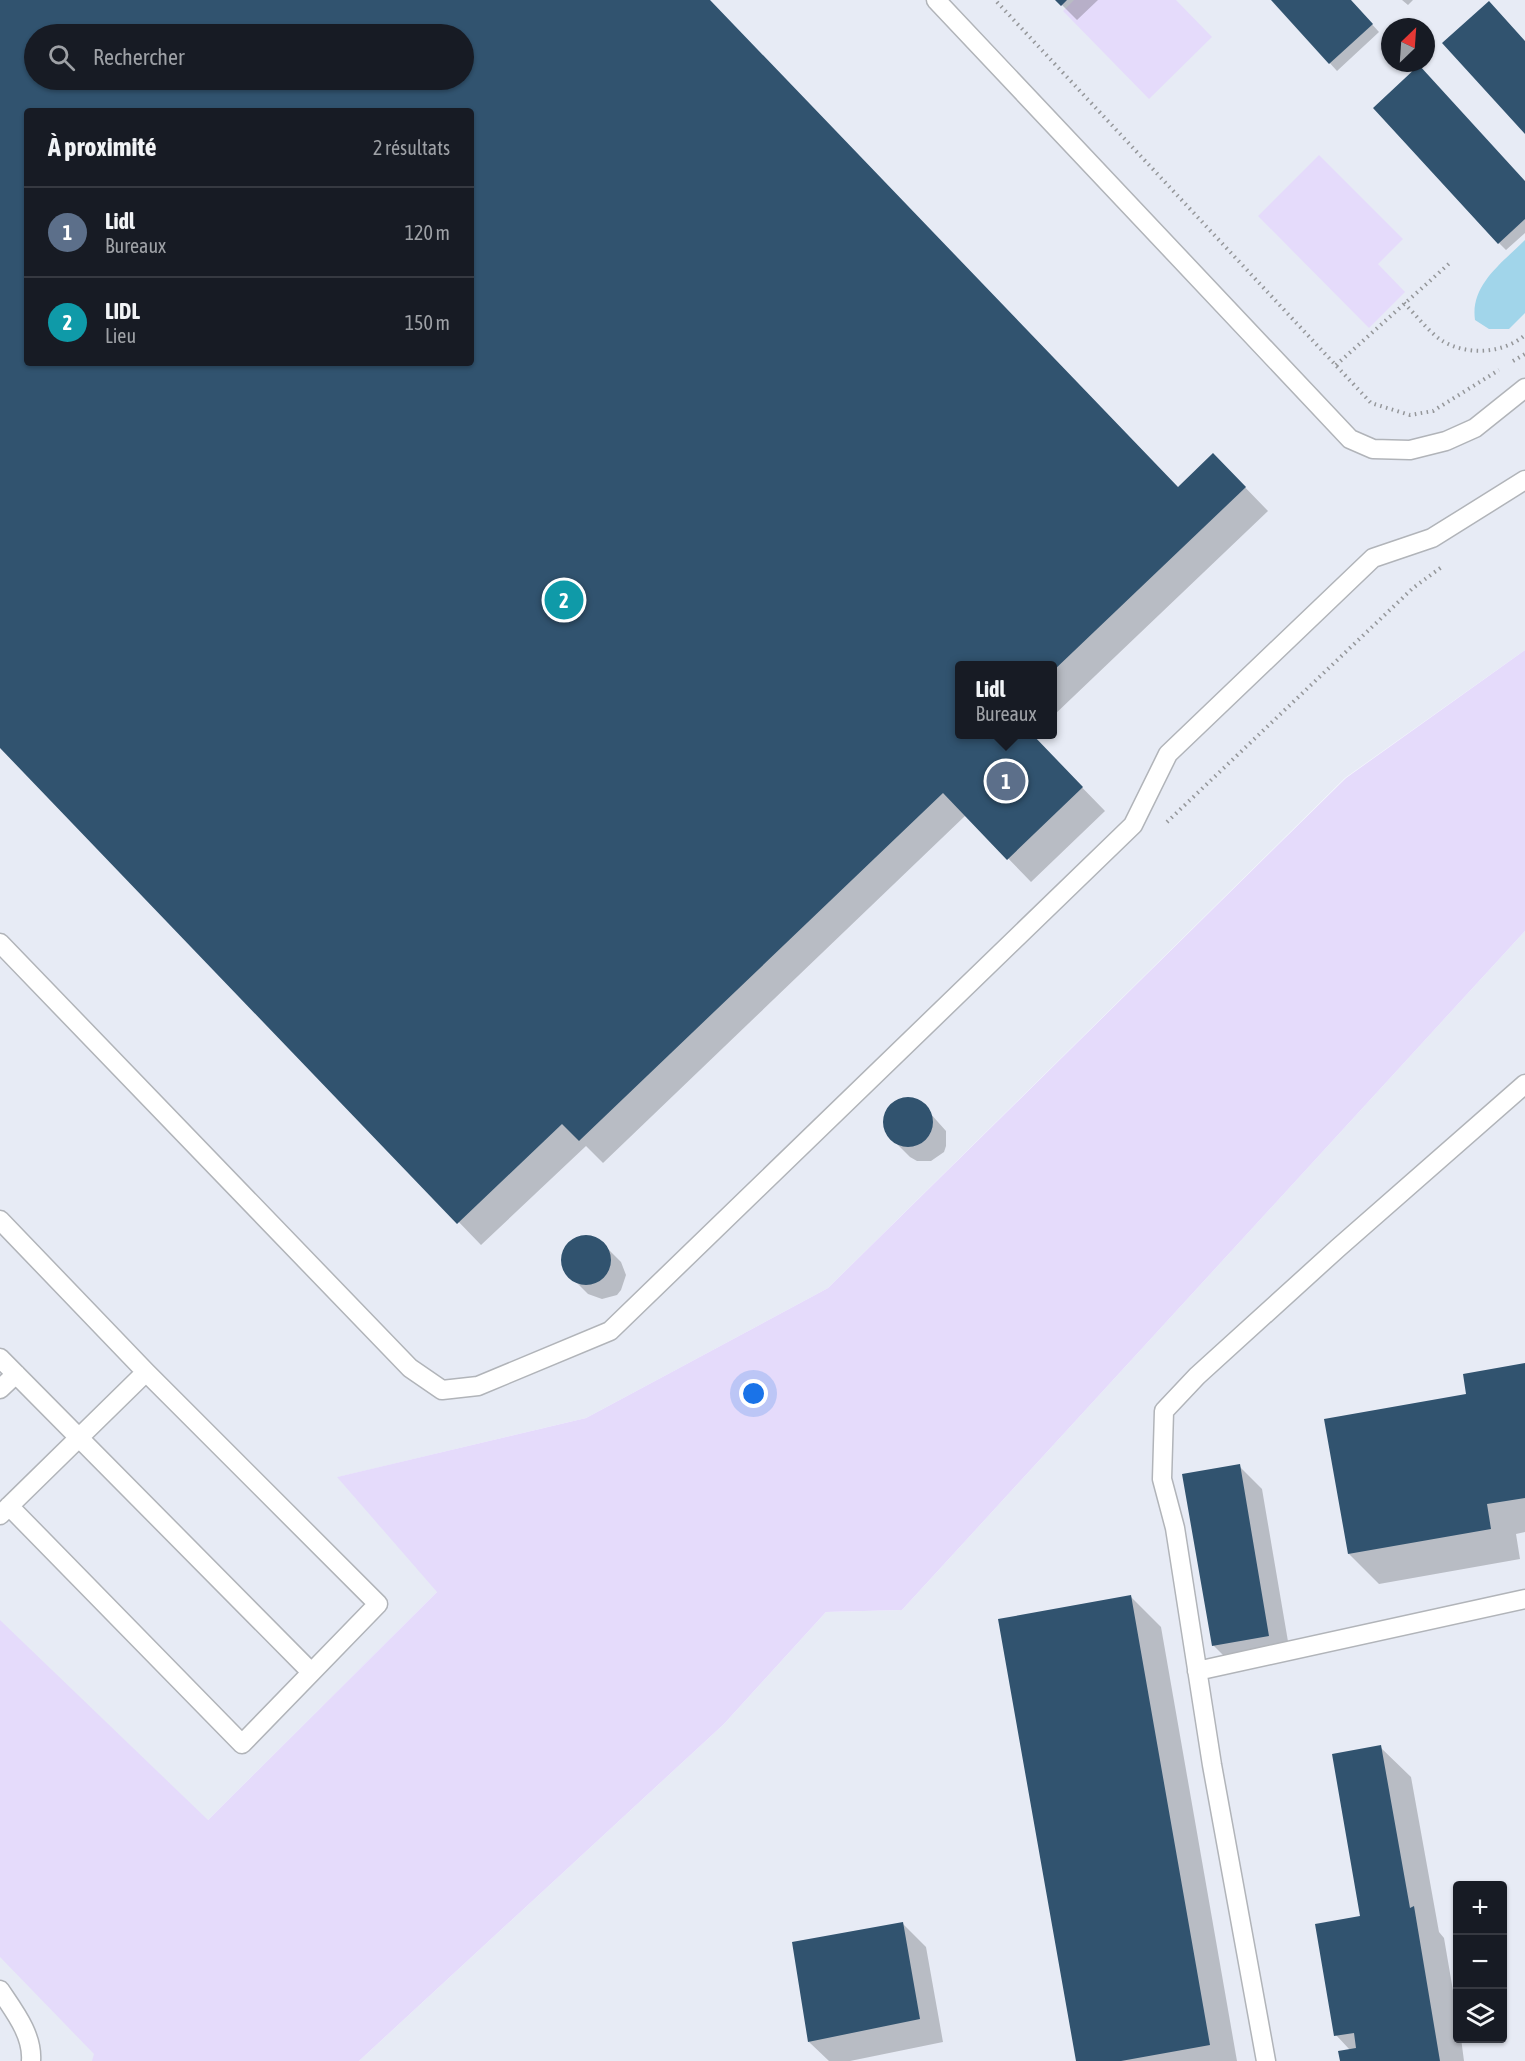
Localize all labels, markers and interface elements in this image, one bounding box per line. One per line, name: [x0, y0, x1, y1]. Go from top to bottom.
north arrow: [1381, 18, 1435, 72]
search box: [24, 24, 474, 90]
icon: search: [45, 41, 78, 74]
text: Rechercher: [93, 44, 184, 70]
text: À proximité: [48, 132, 156, 162]
text: 2 résultats: [373, 136, 450, 159]
text: Lidl: [105, 208, 135, 234]
text: 1: [63, 221, 72, 244]
text: 120 m: [405, 221, 450, 244]
text: Bureaux: [105, 234, 166, 257]
text: LIDL: [105, 298, 140, 324]
text: 2: [63, 311, 72, 334]
text: 150 m: [405, 311, 450, 334]
text: Lieu: [105, 324, 136, 347]
pin: 2: [544, 578, 584, 622]
popup: [955, 661, 1057, 739]
text: Lidl: [975, 676, 1005, 702]
text: Bureaux: [975, 702, 1037, 725]
pin: 1: [986, 758, 1026, 804]
your location: [739, 1379, 768, 1408]
map controls: [1453, 1881, 1507, 2043]
button: +: [1453, 1881, 1507, 1935]
button: −: [1453, 1935, 1507, 1989]
button: layers: [1453, 1989, 1507, 2043]

